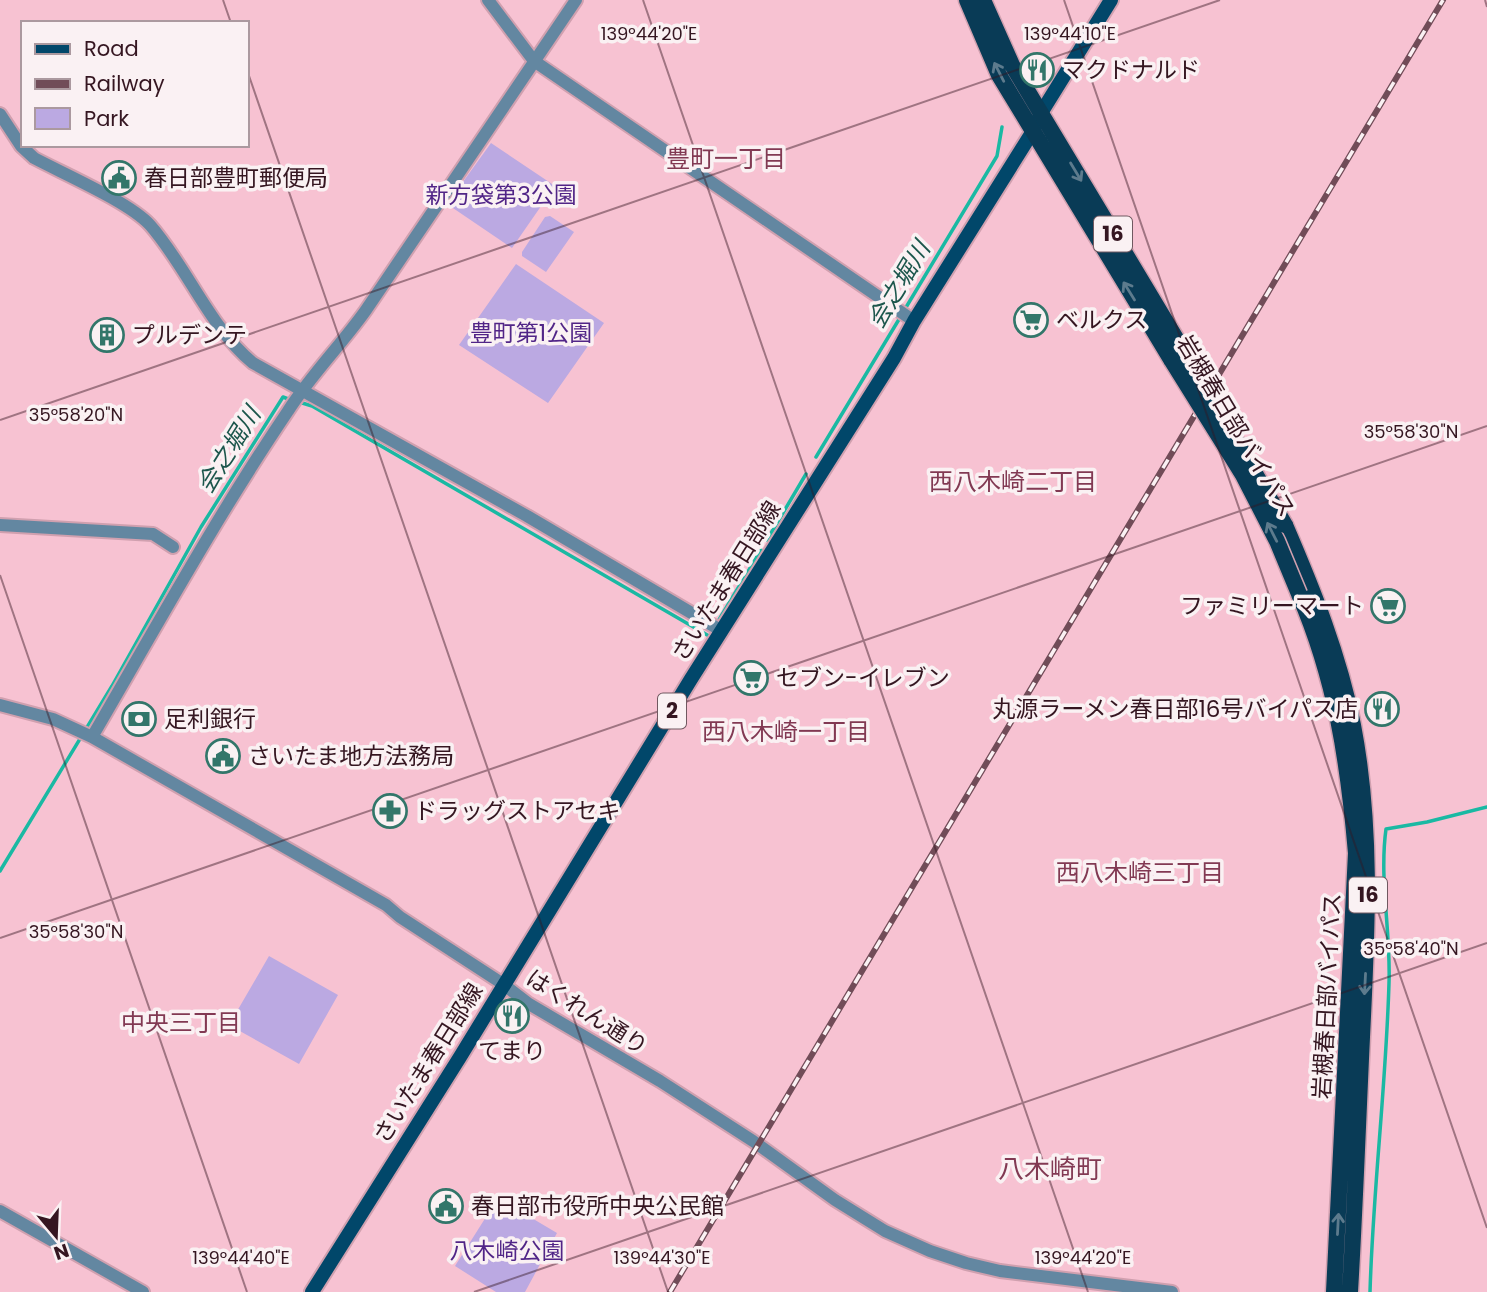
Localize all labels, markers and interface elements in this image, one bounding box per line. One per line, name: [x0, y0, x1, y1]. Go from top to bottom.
legend: [21, 21, 248, 147]
text: 139°44'20"E: [601, 21, 697, 46]
text: 139°44'10"E: [1024, 21, 1116, 46]
text: Road: [84, 34, 139, 63]
restaurant icon: マクドナルド: [1018, 51, 1056, 89]
place label: マクドナルド: [1062, 54, 1200, 86]
one-way arrow: [991, 62, 1005, 83]
text: Railway: [84, 69, 165, 98]
text: Park: [84, 104, 129, 133]
district label: 豊町一丁目: [666, 142, 786, 175]
public building icon: 春日部豊町郵便局: [100, 159, 138, 197]
one-way arrow: [1069, 161, 1083, 181]
place label: 春日部豊町郵便局: [144, 162, 328, 194]
park label: 新方袋第3公園: [425, 179, 577, 211]
road number: 16: [1094, 216, 1132, 252]
water label: 会之堀川: [860, 233, 939, 334]
one-way arrow: [1121, 282, 1136, 301]
supermarket icon: ベルクス: [1012, 301, 1050, 339]
place label: ベルクス: [1056, 304, 1147, 336]
building icon: プルデンテ: [88, 316, 126, 354]
park label: 豊町第1公園: [470, 317, 592, 349]
place label: プルデンテ: [132, 319, 247, 351]
street label: 岩槻春日部バイパス: [1169, 329, 1303, 523]
water label: 会之堀川: [189, 398, 270, 499]
text: 35°58'20"N: [29, 402, 123, 427]
text: 35°58'30"N: [1364, 419, 1458, 444]
district label: 西八木崎二丁目: [929, 465, 1097, 498]
street label: さいたま春日部線: [664, 495, 788, 667]
one-way arrow: [1265, 522, 1279, 542]
supermarket icon: ファミリーマート: [1369, 587, 1407, 625]
place label: ファミリーマート: [1180, 590, 1364, 622]
supermarket icon: セブン-イレブン: [732, 659, 770, 697]
place label: セブン-イレブン: [776, 662, 950, 694]
restaurant icon: 丸源ラーメン春日部16号バイパス店: [1363, 690, 1401, 728]
place label: 丸源ラーメン春日部16号バイパス店: [992, 693, 1358, 725]
road number: 2: [658, 694, 686, 728]
bank icon: 足利銀行: [120, 700, 158, 738]
place label: 足利銀行: [164, 703, 256, 735]
district label: 西八木崎一丁目: [702, 715, 870, 748]
public building icon: さいたま地方法務局: [204, 737, 242, 775]
place label: さいたま地方法務局: [248, 740, 454, 772]
pharmacy icon: ドラッグストアセキ: [371, 792, 409, 830]
place label: ドラッグストアセキ: [414, 795, 621, 827]
district label: 西八木崎三丁目: [1056, 856, 1224, 889]
road number: 16: [1349, 878, 1387, 912]
street label: 岩槻春日部バイパス: [1306, 892, 1348, 1100]
text: 35°58'30"N: [29, 919, 123, 944]
text: 35°58'40"N: [1363, 936, 1459, 961]
street label: はくれん通り: [520, 962, 654, 1062]
one-way arrow: [1358, 973, 1371, 995]
street label: さいたま春日部線: [366, 977, 490, 1149]
restaurant icon: てまり: [493, 997, 531, 1035]
district label: 中央三丁目: [121, 1006, 241, 1039]
place label: てまり: [478, 1035, 546, 1067]
district label: 八木崎町: [998, 1151, 1102, 1187]
public building icon: 春日部市役所中央公民館: [427, 1187, 465, 1225]
place label: 春日部市役所中央公民館: [471, 1190, 724, 1222]
north arrow: [21, 1201, 91, 1271]
one-way arrow: [1331, 1213, 1344, 1236]
park label: 八木崎公園: [450, 1235, 565, 1267]
text: N: [50, 1237, 73, 1267]
text: 139°44'40"E: [192, 1245, 290, 1270]
text: 139°44'30"E: [614, 1245, 710, 1270]
text: 139°44'20"E: [1035, 1245, 1131, 1270]

